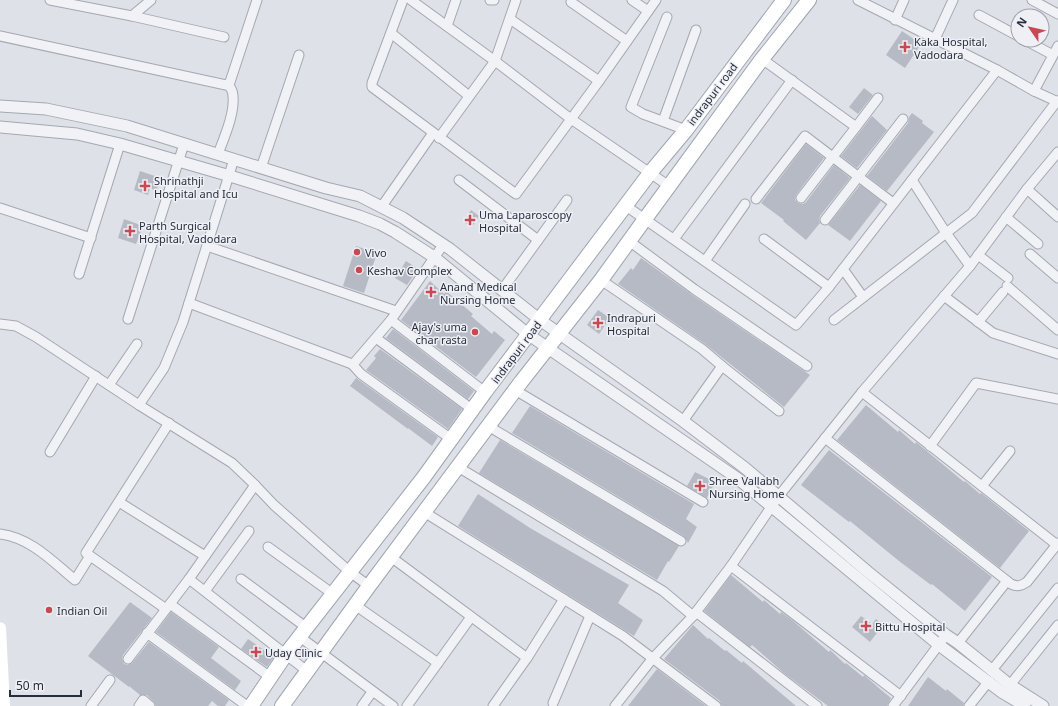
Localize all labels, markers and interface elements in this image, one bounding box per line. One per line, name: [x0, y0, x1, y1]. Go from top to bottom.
north arrow: [1010, 8, 1050, 48]
text: N: [1013, 14, 1030, 30]
place label: Kaka Hospital, Vadodara: [914, 34, 988, 62]
marker: Kaka Hospital, Vadodara: [899, 41, 911, 53]
street label: indrapuri road: [684, 60, 740, 128]
place label: Shrinathji Hospital and Icu: [154, 173, 238, 201]
marker: Shrinathji Hospital and Icu: [139, 180, 151, 192]
place label: Uma Laparoscopy Hospital: [479, 207, 572, 235]
marker: Uma Laparoscopy Hospital: [464, 214, 476, 226]
place label: Parth Surgical Hospital, Vadodara: [139, 218, 237, 246]
marker: Parth Surgical Hospital, Vadodara: [124, 225, 136, 237]
place label: Vivo: [365, 245, 387, 260]
marker: Vivo: [352, 247, 362, 257]
place label: Keshav Complex: [367, 263, 452, 278]
marker: Keshav Complex: [354, 265, 364, 275]
place label: Anand Medical Nursing Home: [440, 279, 517, 307]
marker: Anand Medical Nursing Home: [425, 286, 437, 298]
place label: Indrapuri Hospital: [607, 310, 656, 338]
marker: Indrapuri Hospital: [592, 317, 604, 329]
street label: indrapuri road: [488, 318, 544, 386]
place label: Ajay's uma char rasta: [411, 319, 467, 347]
marker: Ajay's uma char rasta: [470, 327, 480, 337]
place label: Shree Vallabh Nursing Home: [709, 473, 785, 501]
marker: Shree Vallabh Nursing Home: [694, 480, 706, 492]
place label: Indian Oil: [57, 603, 107, 618]
marker: Indian Oil: [44, 605, 54, 615]
place label: Bittu Hospital: [875, 619, 945, 634]
marker: Bittu Hospital: [860, 620, 872, 632]
place label: Uday Clinic: [265, 645, 322, 660]
marker: Uday Clinic: [250, 646, 262, 658]
scale bar: [10, 672, 81, 698]
text: 50 m: [16, 677, 44, 694]

